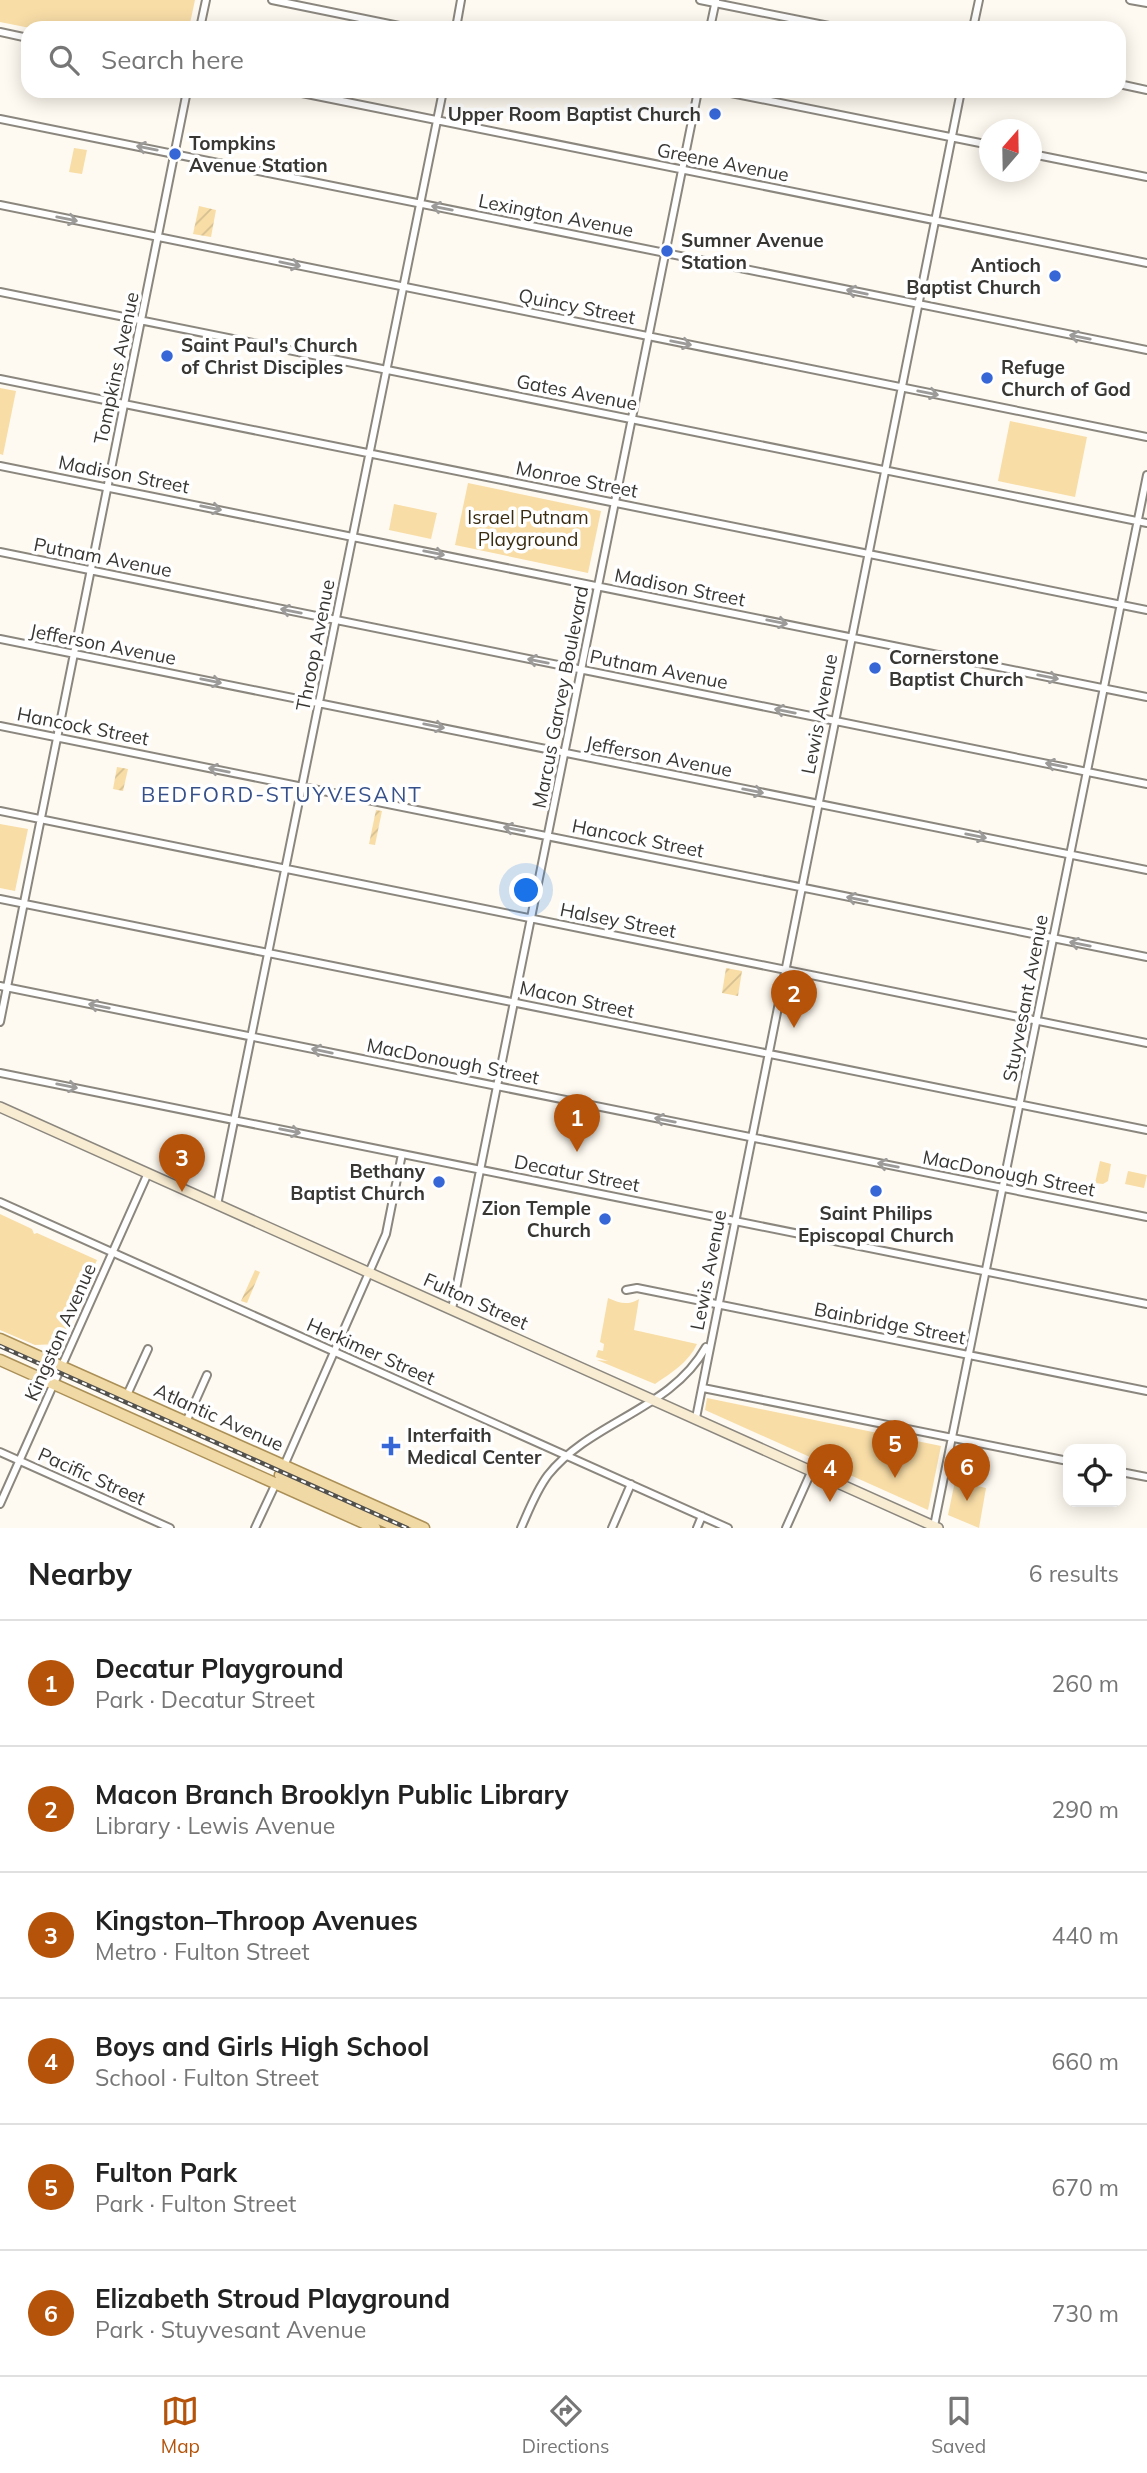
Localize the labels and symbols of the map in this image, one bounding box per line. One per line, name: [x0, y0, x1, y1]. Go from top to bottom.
place label: Upper Room Baptist Church: [448, 102, 701, 126]
marker: Upper Room Baptist Church: [707, 106, 723, 122]
north arrow: [979, 119, 1042, 182]
place label: Tompkins Avenue Station: [189, 131, 328, 177]
street label: Greene Avenue: [655, 137, 791, 187]
one-way arrow: [136, 141, 159, 155]
marker: Tompkins Avenue Station: [167, 146, 183, 162]
street label: Lexington Avenue: [476, 188, 636, 242]
one-way arrow: [431, 200, 454, 214]
one-way arrow: [55, 212, 78, 226]
place label: Sumner Avenue Station: [681, 228, 824, 274]
marker: Sumner Avenue Station: [659, 243, 675, 259]
place label: Antioch Baptist Church: [906, 253, 1041, 299]
one-way arrow: [278, 257, 301, 271]
marker: Antioch Baptist Church: [1047, 268, 1063, 284]
street label: Quincy Street: [517, 283, 638, 329]
one-way arrow: [846, 285, 869, 298]
street label: Tompkins Avenue: [88, 290, 144, 446]
one-way arrow: [1069, 330, 1092, 343]
place label: Saint Paul's Church of Christ Disciples: [181, 333, 358, 379]
one-way arrow: [669, 336, 692, 350]
marker: Saint Paul's Church of Christ Disciples: [159, 348, 175, 364]
place label: Refuge Church of God: [1001, 355, 1131, 401]
street label: Gates Avenue: [514, 369, 640, 415]
marker: Refuge Church of God: [979, 370, 995, 386]
one-way arrow: [916, 386, 939, 400]
street label: Madison Street: [57, 450, 192, 498]
street label: Monroe Street: [514, 455, 640, 503]
one-way arrow: [199, 502, 222, 516]
park label: Israel Putnam Playground: [467, 505, 589, 551]
street label: Putnam Avenue: [32, 532, 174, 582]
one-way arrow: [422, 547, 445, 561]
street label: Madison Street: [613, 563, 748, 611]
street label: Throop Avenue: [290, 577, 340, 713]
street label: Marcus Garvey Boulevard: [527, 584, 593, 810]
one-way arrow: [280, 604, 303, 617]
one-way arrow: [765, 616, 788, 630]
street label: Jefferson Avenue: [28, 618, 178, 670]
street label: Putnam Avenue: [588, 644, 730, 694]
place label: Cornerstone Baptist Church: [889, 645, 1024, 691]
street label: Lewis Avenue: [796, 652, 842, 776]
one-way arrow: [527, 653, 550, 667]
marker: Cornerstone Baptist Church: [867, 660, 883, 676]
one-way arrow: [1036, 671, 1059, 684]
one-way arrow: [199, 675, 222, 689]
street label: Hancock Street: [15, 701, 151, 751]
one-way arrow: [774, 703, 797, 717]
one-way arrow: [422, 720, 445, 734]
street label: Jefferson Avenue: [584, 730, 734, 782]
one-way arrow: [1045, 758, 1068, 772]
one-way arrow: [208, 762, 231, 776]
district label: BEDFORD-STUYVESANT: [141, 781, 423, 807]
one-way arrow: [741, 784, 764, 798]
street label: Hancock Street: [570, 813, 706, 863]
one-way arrow: [503, 822, 526, 836]
one-way arrow: [964, 829, 987, 843]
your location: [509, 873, 543, 907]
one-way arrow: [846, 891, 869, 905]
street label: Halsey Street: [558, 897, 678, 943]
street label: Stuyvesant Avenue: [997, 912, 1053, 1084]
one-way arrow: [1069, 936, 1092, 950]
pin: 2: [771, 970, 817, 1028]
street label: Macon Street: [518, 975, 637, 1023]
one-way arrow: [88, 998, 111, 1012]
street label: MacDonough Street: [365, 1033, 542, 1090]
one-way arrow: [311, 1043, 334, 1057]
one-way arrow: [55, 1080, 78, 1094]
pin: 1: [554, 1094, 600, 1152]
one-way arrow: [654, 1113, 677, 1127]
one-way arrow: [278, 1125, 301, 1139]
pin: 3: [159, 1134, 205, 1192]
street label: MacDonough Street: [921, 1145, 1098, 1202]
street label: Decatur Street: [512, 1149, 642, 1197]
one-way arrow: [877, 1158, 900, 1171]
place label: Bethany Baptist Church: [290, 1159, 426, 1205]
marker: Bethany Baptist Church: [431, 1174, 447, 1190]
marker: Saint Philips Episcopal Church: [868, 1183, 884, 1199]
place label: Zion Temple Church: [482, 1196, 591, 1242]
place label: Saint Philips Episcopal Church: [798, 1201, 954, 1247]
street label: Lewis Avenue: [685, 1208, 731, 1332]
marker: Zion Temple Church: [597, 1211, 613, 1227]
street label: Kingston Avenue: [19, 1259, 101, 1405]
street label: Fulton Street: [420, 1267, 532, 1335]
street label: Bainbridge Street: [812, 1297, 968, 1349]
street label: Herkimer Street: [303, 1312, 439, 1390]
street label: Atlantic Avenue: [151, 1378, 287, 1456]
pin: 5: [872, 1420, 918, 1478]
place label: Interfaith Medical Center: [407, 1423, 542, 1469]
marker: Interfaith Medical Center: [381, 1436, 401, 1456]
street label: Pacific Street: [35, 1442, 150, 1511]
pin: 6: [944, 1443, 990, 1501]
pin: 4: [807, 1444, 853, 1502]

